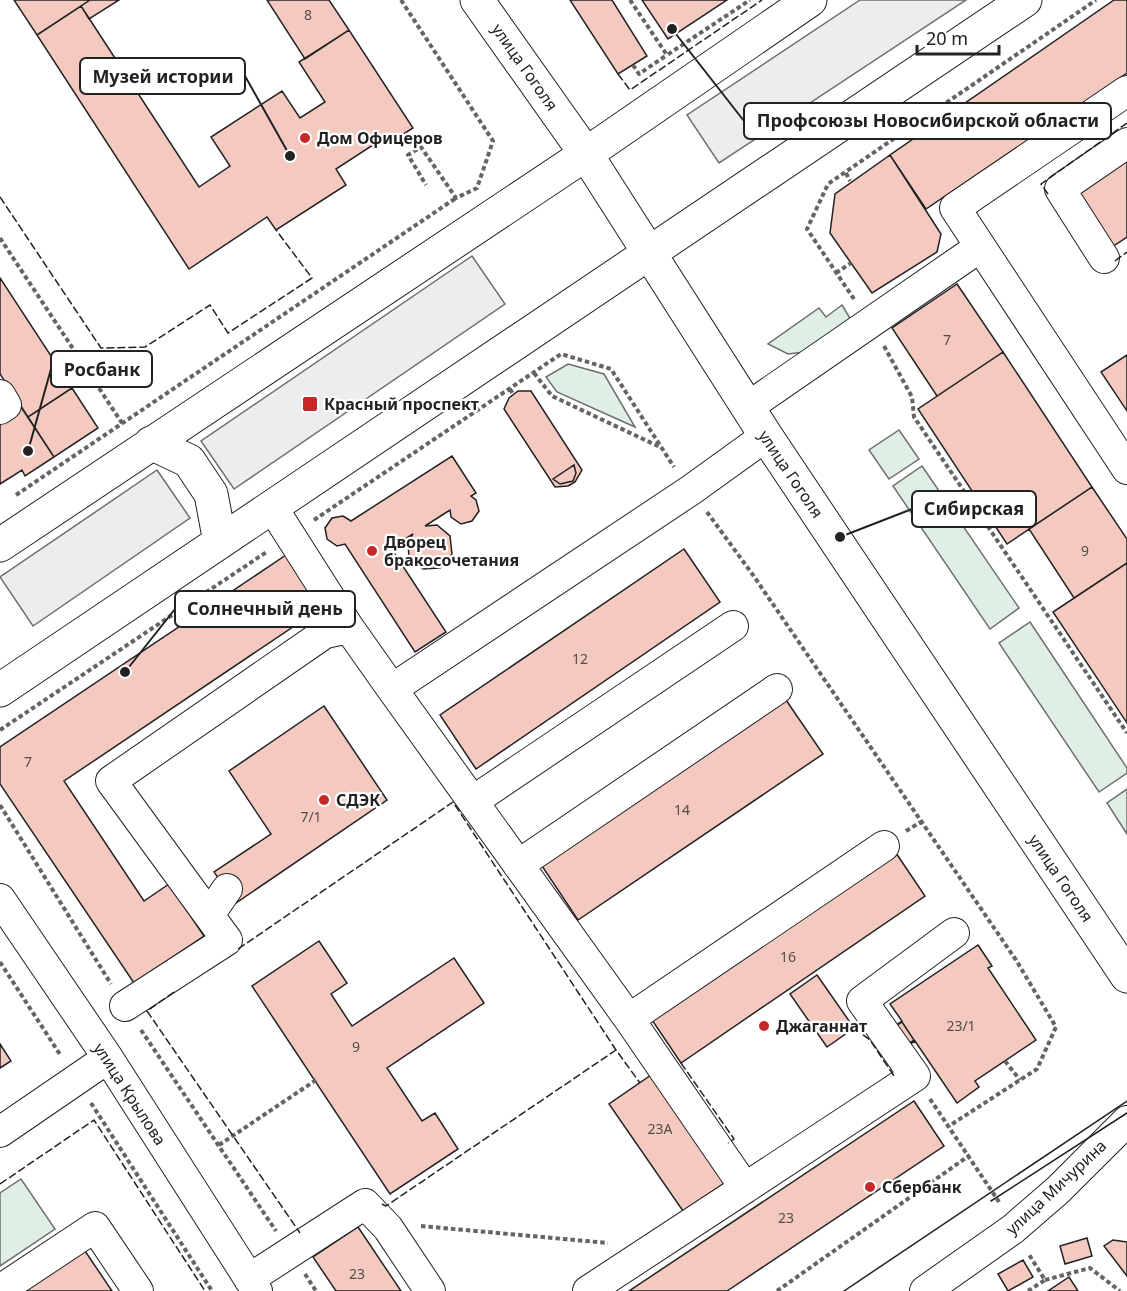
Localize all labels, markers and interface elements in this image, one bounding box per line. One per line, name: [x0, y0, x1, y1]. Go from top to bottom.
house number: 8: [304, 5, 312, 24]
scale bar: [917, 18, 1000, 56]
street label: улица Гоголя: [487, 19, 563, 115]
text: 20 m: [926, 26, 968, 50]
callout: Музей истории: [80, 58, 245, 94]
text: Музей истории: [92, 64, 234, 88]
callout: Профсоюзы Новосибирской области: [744, 103, 1111, 139]
text: Профсоюзы Новосибирской области: [757, 108, 1099, 132]
place label: Дом Офицеров: [317, 127, 442, 149]
marker: Дом Офицеров: [298, 131, 312, 145]
house number: 7: [943, 330, 951, 349]
callout: Росбанк: [51, 351, 152, 387]
text: Росбанк: [64, 357, 140, 381]
place label: Красный проспект: [324, 393, 479, 415]
marker: Красный проспект: [301, 395, 319, 413]
street label: улица Гоголя: [753, 426, 829, 522]
callout: Сибирская: [912, 491, 1036, 527]
text: Сибирская: [924, 496, 1024, 520]
place label: Дворец бракосочетания: [384, 531, 519, 571]
house number: 9: [1081, 541, 1089, 560]
marker: Дворец бракосочетания: [365, 544, 379, 558]
callout: Солнечный день: [175, 591, 355, 627]
text: Солнечный день: [187, 596, 343, 620]
house number: 12: [572, 649, 588, 668]
house number: 7: [24, 752, 32, 771]
place label: СДЭК: [336, 789, 381, 811]
marker: СДЭК: [317, 793, 331, 807]
house number: 14: [674, 800, 690, 819]
house number: 7/1: [300, 807, 322, 826]
street label: улица Гоголя: [1023, 830, 1099, 926]
house number: 16: [780, 947, 796, 966]
place label: Джаганнат: [776, 1015, 867, 1037]
house number: 23/1: [946, 1016, 976, 1035]
marker: Джаганнат: [757, 1019, 771, 1033]
house number: 9: [352, 1037, 360, 1056]
street label: улица Крылова: [89, 1038, 171, 1150]
house number: 23А: [648, 1119, 673, 1138]
street label: улица Мичурина: [1001, 1135, 1111, 1239]
place label: Сбербанк: [882, 1176, 962, 1198]
marker: Сбербанк: [863, 1180, 877, 1194]
house number: 23: [778, 1208, 794, 1227]
house number: 23: [349, 1264, 365, 1283]

